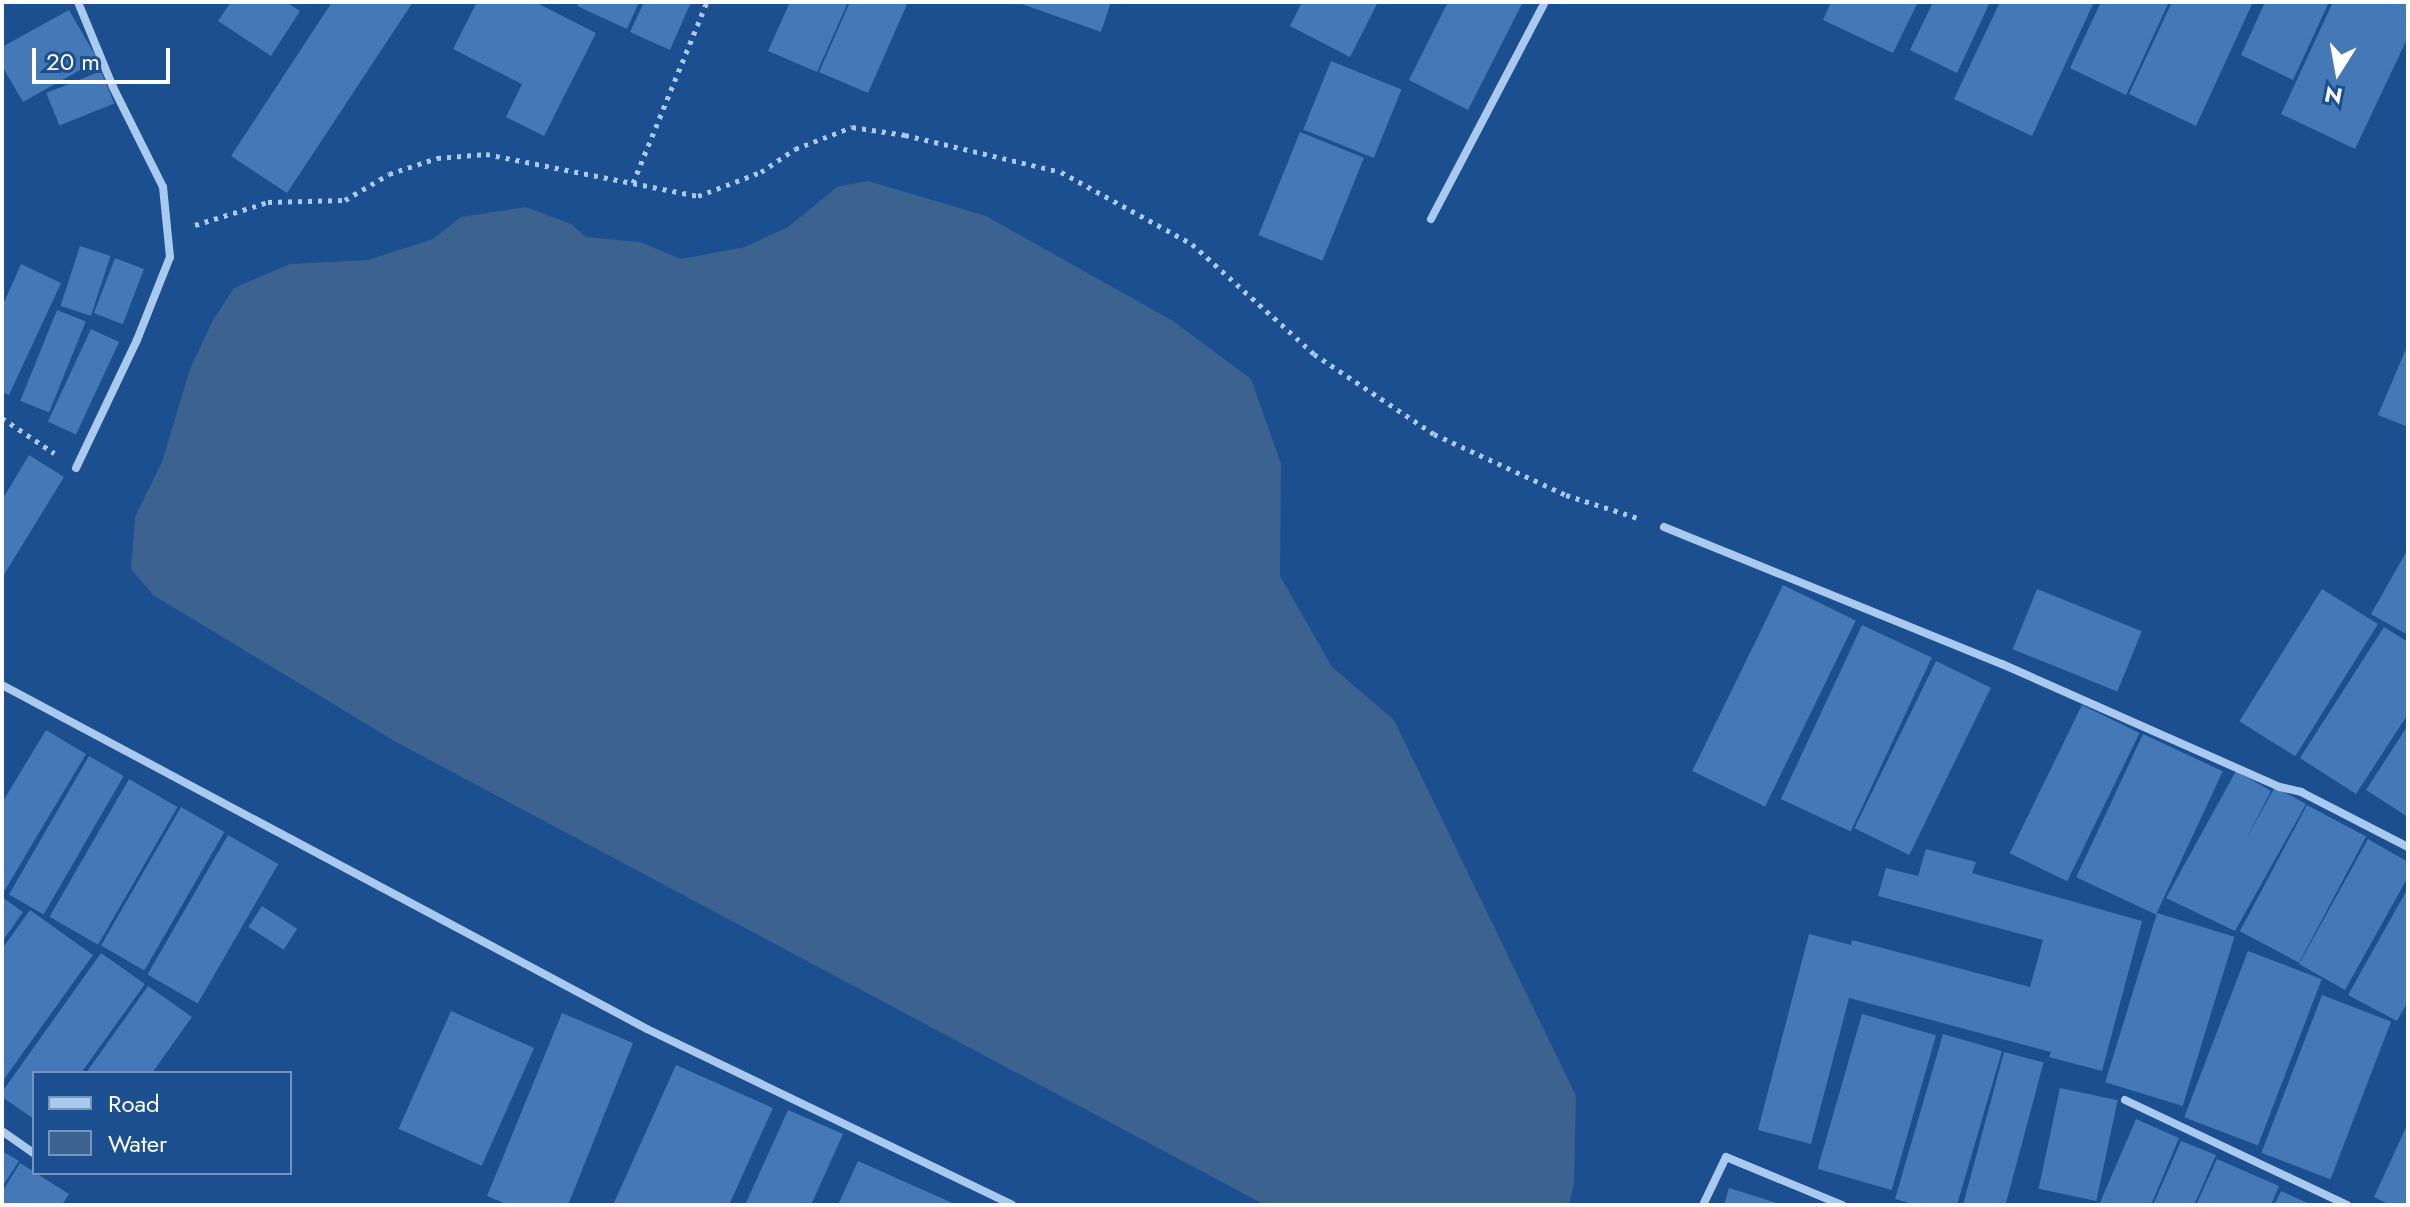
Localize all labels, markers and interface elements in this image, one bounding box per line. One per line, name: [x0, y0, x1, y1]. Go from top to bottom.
scale bar: [36, 32, 174, 82]
north arrow: [2298, 32, 2378, 112]
text: 20 m: [46, 44, 100, 79]
text: N: [2322, 78, 2345, 113]
legend: [32, 1071, 292, 1175]
text: Road: [108, 1086, 160, 1121]
text: Water: [108, 1126, 167, 1161]

